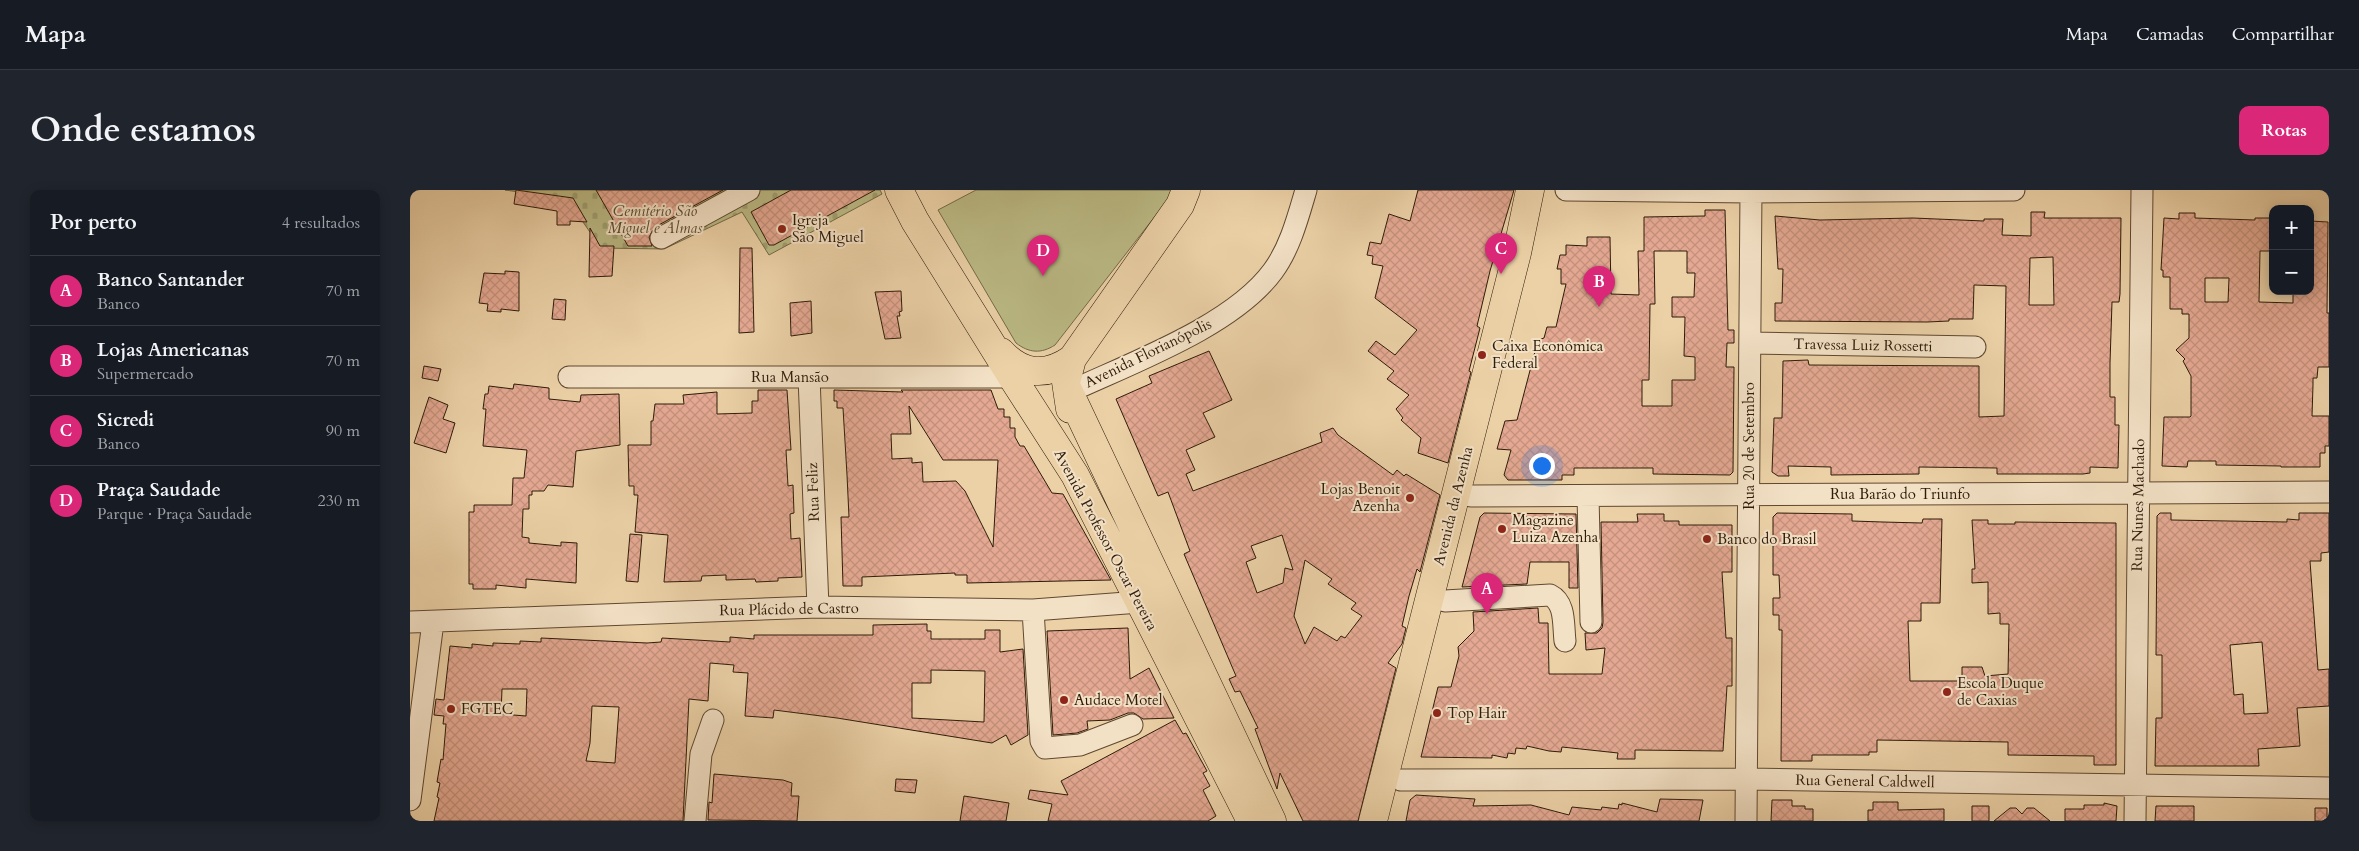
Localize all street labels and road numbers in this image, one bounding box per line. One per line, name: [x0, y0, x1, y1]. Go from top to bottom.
street label: Avenida Florianópolis: [1081, 314, 1215, 392]
street label: Travessa Luiz Rossetti: [1793, 334, 1933, 356]
street label: Rua Mansão: [751, 367, 829, 387]
street label: Rua 20 de Setembro: [1739, 382, 1759, 510]
street label: Rua Nunes Machado: [2127, 438, 2149, 572]
street label: Avenida da Azenha: [1429, 444, 1478, 568]
street label: Avenida Professor Oscar Pereira: [1050, 446, 1163, 635]
street label: Rua Feliz: [802, 462, 824, 522]
street label: Rua Barão do Triunfo: [1830, 484, 1970, 504]
street label: Rua Plácido de Castro: [719, 598, 859, 620]
street label: Rua General Caldwell: [1795, 770, 1935, 792]

